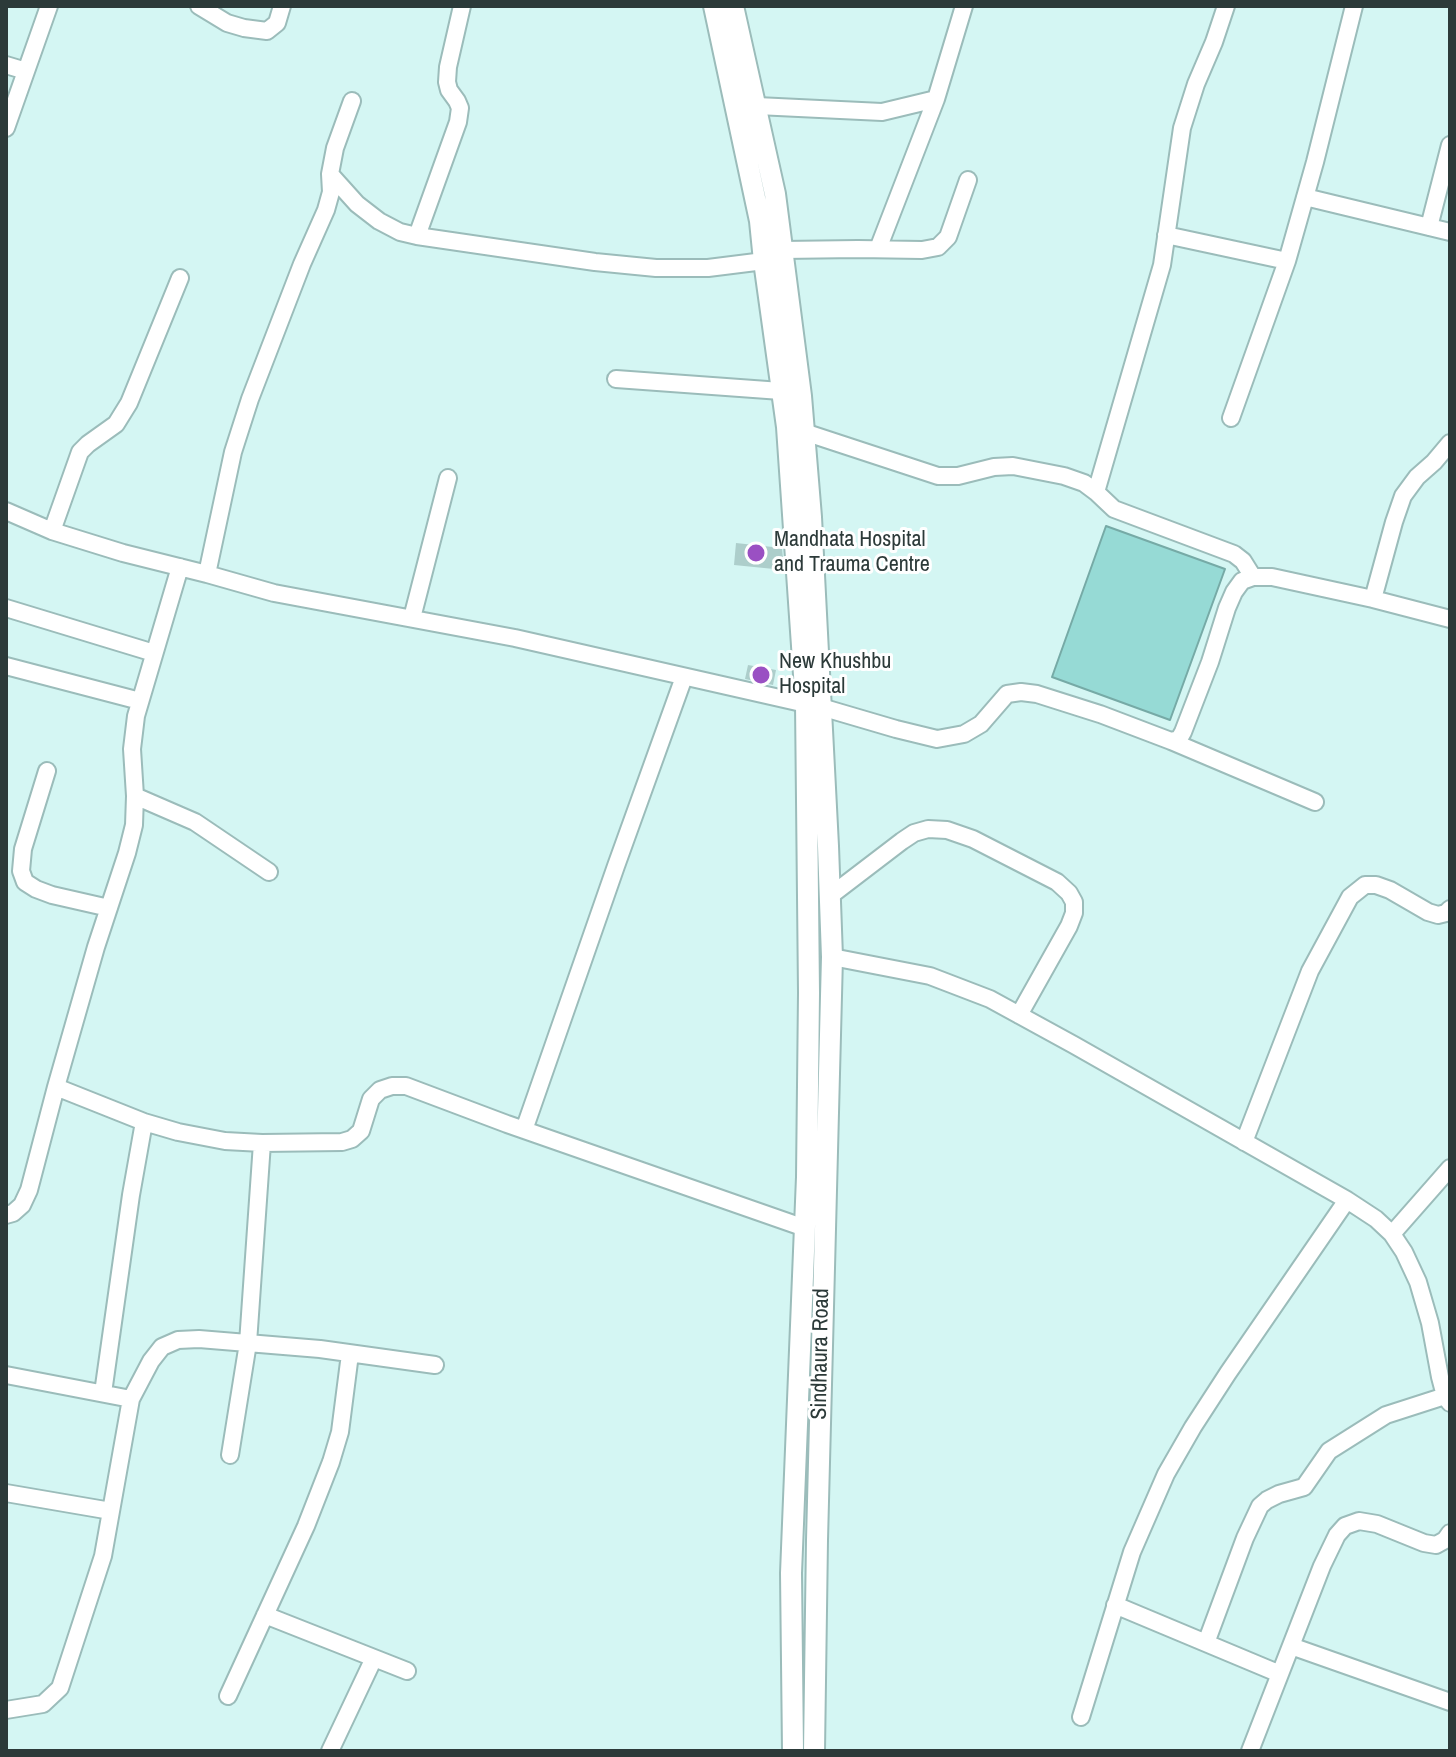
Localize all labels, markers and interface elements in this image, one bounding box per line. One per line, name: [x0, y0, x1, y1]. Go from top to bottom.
place label: Mandhata Hospital and Trauma Centre: [774, 527, 930, 578]
marker: Mandhata Hospital and Trauma Centre: [745, 542, 767, 564]
place label: New Khushbu Hospital: [779, 649, 891, 700]
marker: New Khushbu Hospital: [750, 664, 772, 686]
street label: Sindhaura Road: [807, 1288, 835, 1420]

